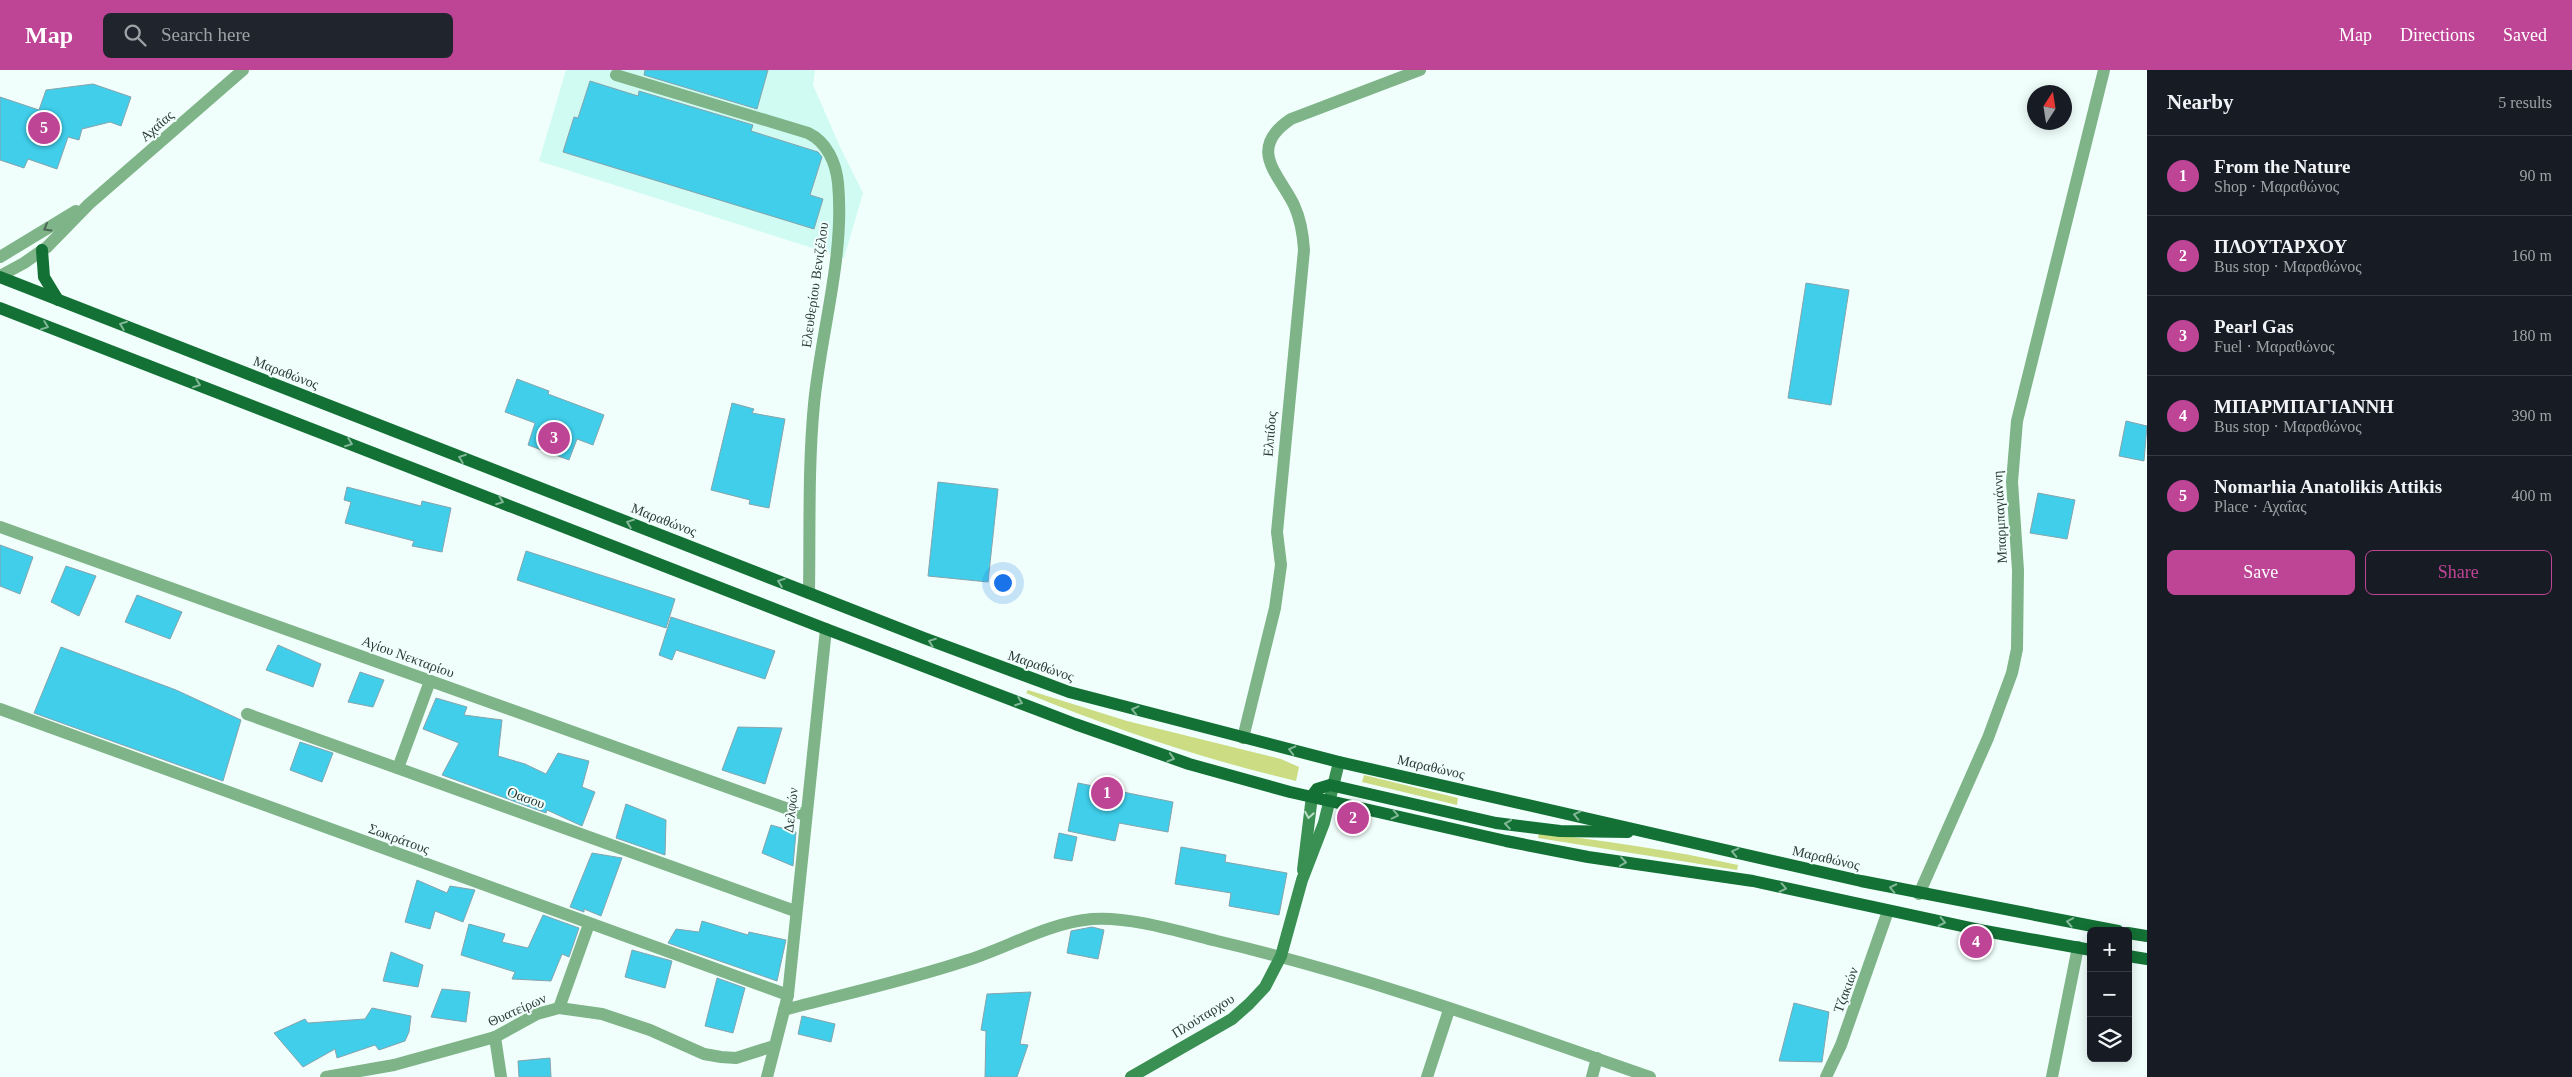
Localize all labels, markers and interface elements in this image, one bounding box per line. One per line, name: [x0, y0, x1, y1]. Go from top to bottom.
search box: [103, 13, 453, 58]
icon: search: [121, 21, 149, 49]
text: Map: [25, 22, 73, 48]
text: Search here: [161, 24, 250, 45]
text: Map: [2339, 25, 2372, 45]
text: Directions: [2400, 25, 2475, 45]
text: Saved: [2503, 25, 2547, 45]
north arrow: [2027, 85, 2072, 130]
text: Nearby: [2167, 90, 2234, 114]
text: 5 results: [2498, 94, 2552, 111]
street label: Αχαΐας: [137, 107, 177, 144]
pin: 5: [28, 109, 60, 147]
text: From the Nature: [2214, 156, 2351, 177]
text: 1: [2179, 167, 2187, 184]
text: 90 m: [2520, 167, 2552, 184]
text: Shop · Μαραθώνος: [2214, 178, 2339, 195]
street label: Ελευθερίου Βενιζέλου: [799, 221, 831, 349]
one-way arrow: [43, 222, 52, 232]
text: ΠΛΟΥΤΑΡΧΟΥ: [2214, 236, 2347, 257]
text: 2: [2179, 247, 2187, 264]
text: 160 m: [2512, 247, 2552, 264]
text: Bus stop · Μαραθώνος: [2214, 258, 2362, 275]
text: Pearl Gas: [2214, 316, 2294, 337]
one-way arrow: [41, 320, 49, 330]
one-way arrow: [119, 321, 127, 331]
text: 3: [2179, 327, 2187, 344]
text: 180 m: [2512, 327, 2552, 344]
text: Fuel · Μαραθώνος: [2214, 338, 2335, 355]
street label: Μαραθώνος: [251, 354, 321, 393]
one-way arrow: [192, 378, 201, 388]
text: ΜΠΑΡΜΠΑΓΙΑΝΝΗ: [2214, 396, 2394, 417]
text: 4: [2179, 407, 2187, 424]
text: 390 m: [2512, 407, 2552, 424]
street label: Ελπίδος: [1261, 410, 1279, 457]
text: Bus stop · Μαραθώνος: [2214, 418, 2362, 435]
pin: 3: [538, 419, 570, 457]
one-way arrow: [344, 437, 352, 447]
one-way arrow: [458, 454, 467, 464]
street label: Μπαρμπαγιάννη: [1990, 470, 2010, 564]
text: Nomarhia Anatolikis Attikis: [2214, 476, 2442, 497]
text: 5: [2179, 487, 2187, 504]
text: 400 m: [2512, 487, 2552, 504]
one-way arrow: [495, 495, 504, 506]
text: Place · Αχαΐας: [2214, 498, 2307, 515]
street label: Μαραθώνος: [629, 501, 699, 540]
one-way arrow: [626, 519, 635, 529]
button: Save: [2167, 550, 2355, 595]
button: Share: [2365, 550, 2552, 595]
your location: [990, 570, 1016, 596]
one-way arrow: [777, 578, 786, 589]
street label: Αγίου Νεκταρίου: [360, 633, 456, 681]
one-way arrow: [929, 637, 937, 647]
street label: Μαραθώνος: [1006, 648, 1076, 684]
one-way arrow: [1014, 696, 1022, 706]
one-way arrow: [1130, 705, 1139, 716]
one-way arrow: [1288, 745, 1297, 756]
street label: Μαραθώνος: [1396, 752, 1467, 782]
one-way arrow: [1166, 753, 1174, 763]
pin: 1: [1091, 774, 1123, 812]
street label: Οασου: [505, 784, 547, 812]
street label: Δελφών: [781, 787, 801, 833]
pin: 2: [1337, 799, 1369, 837]
one-way arrow: [1390, 809, 1399, 820]
one-way arrow: [1572, 810, 1581, 821]
one-way arrow: [1304, 811, 1314, 820]
one-way arrow: [1503, 820, 1512, 830]
street label: Σωκράτους: [366, 821, 432, 857]
street label: Μαραθώνος: [1791, 843, 1862, 873]
one-way arrow: [1730, 847, 1739, 858]
one-way arrow: [1619, 856, 1627, 867]
one-way arrow: [1778, 882, 1787, 892]
one-way arrow: [1889, 884, 1898, 894]
one-way arrow: [1937, 916, 1946, 927]
one-way arrow: [2066, 917, 2075, 927]
pin: 4: [1960, 923, 1992, 961]
map controls: [2087, 927, 2132, 1062]
button: +: [2087, 927, 2132, 972]
street label: Τζακιών: [1831, 965, 1861, 1015]
button: −: [2087, 972, 2132, 1017]
street label: Θυατείρων: [486, 991, 548, 1029]
street label: Πλούταρχου: [1169, 991, 1237, 1041]
button: layers: [2087, 1017, 2132, 1062]

